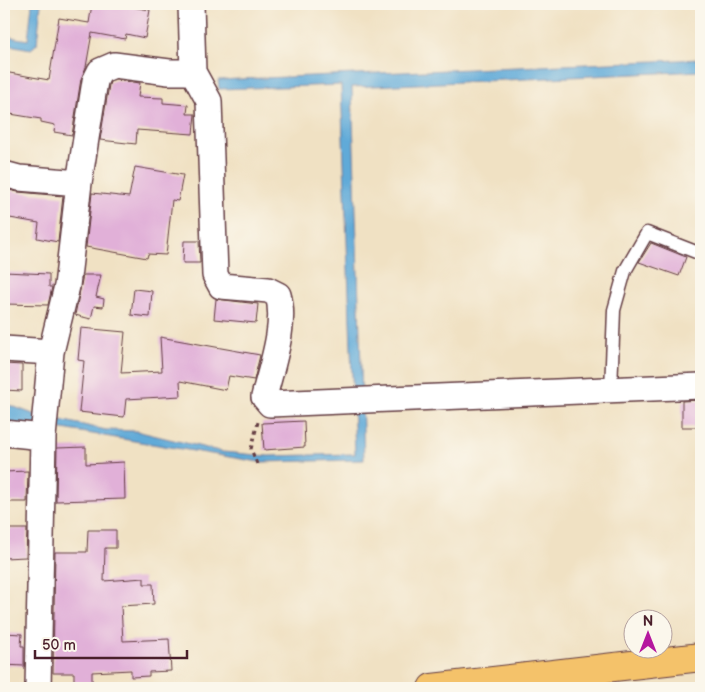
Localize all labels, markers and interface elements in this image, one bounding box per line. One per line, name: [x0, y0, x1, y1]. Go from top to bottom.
north arrow: [622, 610, 672, 660]
text: N: [643, 613, 653, 630]
scale bar: [35, 627, 188, 659]
text: 50 m: [42, 636, 76, 655]

